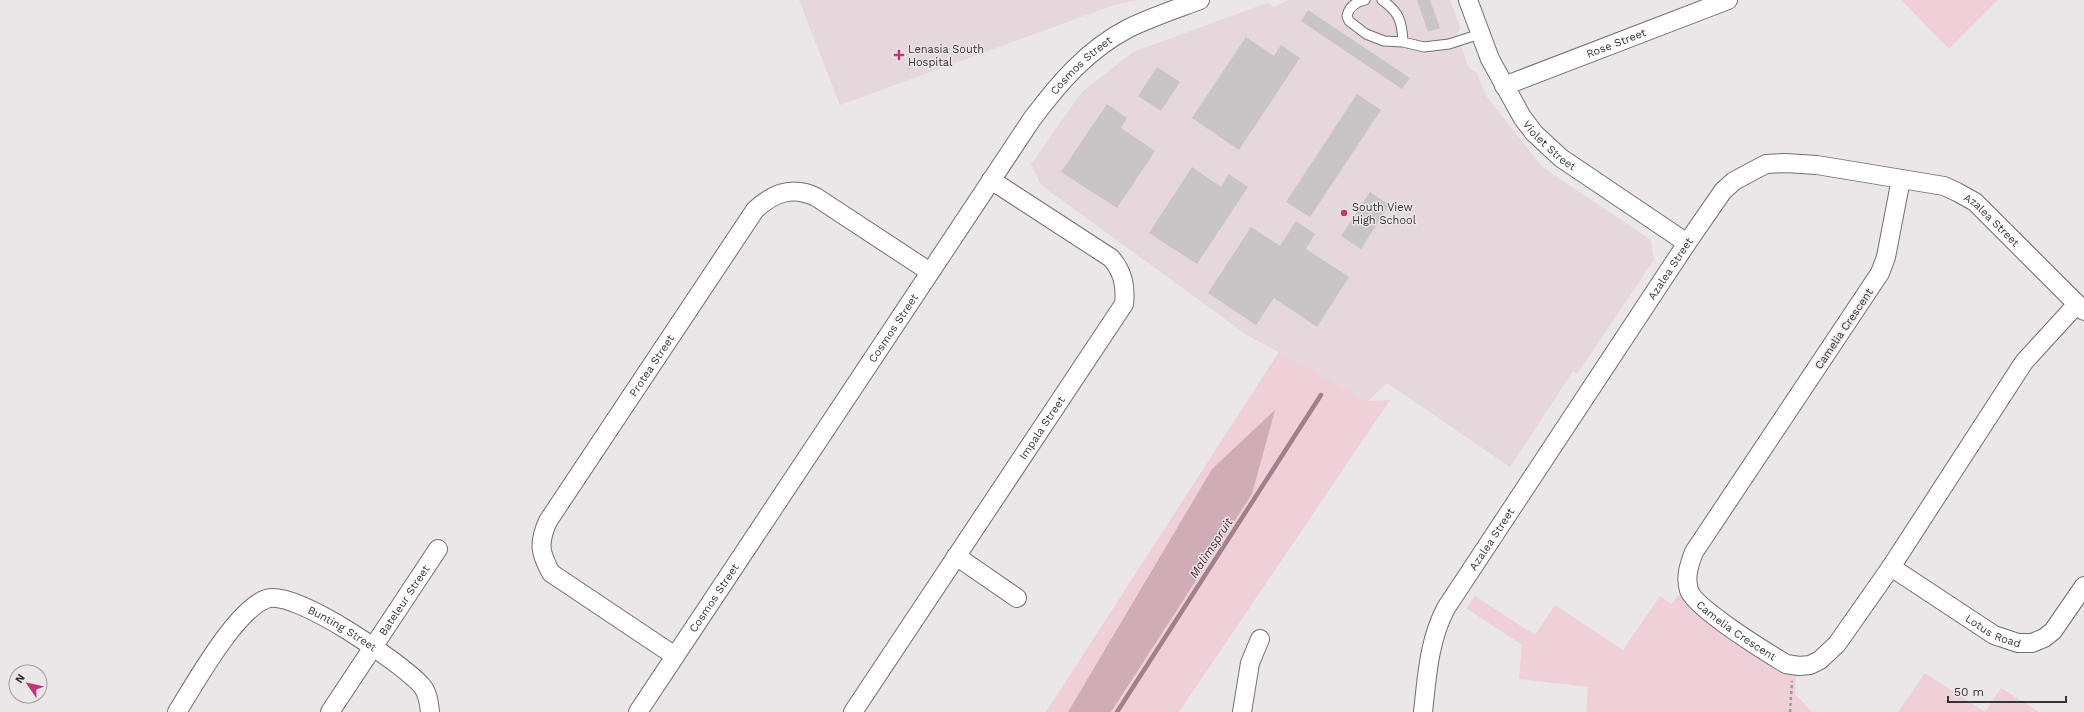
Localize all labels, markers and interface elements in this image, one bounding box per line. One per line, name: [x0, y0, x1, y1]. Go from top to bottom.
street label: Rose Street: [1584, 26, 1648, 60]
street label: Cosmos Street: [1048, 33, 1115, 97]
place label: Lenasia South Hospital: [908, 43, 984, 69]
marker: Lenasia South Hospital: [893, 49, 905, 61]
street label: Violet Street: [1520, 118, 1579, 173]
street label: Azalea Street: [1962, 191, 2023, 250]
place label: South View High School: [1352, 201, 1417, 227]
marker: South View High School: [1339, 208, 1349, 218]
street label: Azalea Street: [1645, 235, 1696, 302]
street label: Camelia Crescent: [1812, 286, 1876, 372]
street label: Cosmos Street: [866, 291, 921, 365]
street label: Protea Street: [626, 332, 677, 399]
street label: Impala Street: [1016, 394, 1068, 462]
street label: Azalea Street: [1466, 505, 1517, 573]
water label: Malimspruit: [1186, 515, 1236, 581]
street label: Cosmos Street: [686, 561, 742, 635]
street label: Bateleur Street: [376, 562, 432, 638]
street label: Camelia Crescent: [1694, 598, 1779, 663]
street label: Bunting Street: [306, 603, 380, 654]
street label: Lotus Road: [1963, 611, 2023, 650]
north arrow: [8, 664, 48, 704]
text: N: [12, 672, 28, 686]
scale bar: [1948, 678, 2066, 704]
text: 50 m: [1954, 685, 1984, 699]

